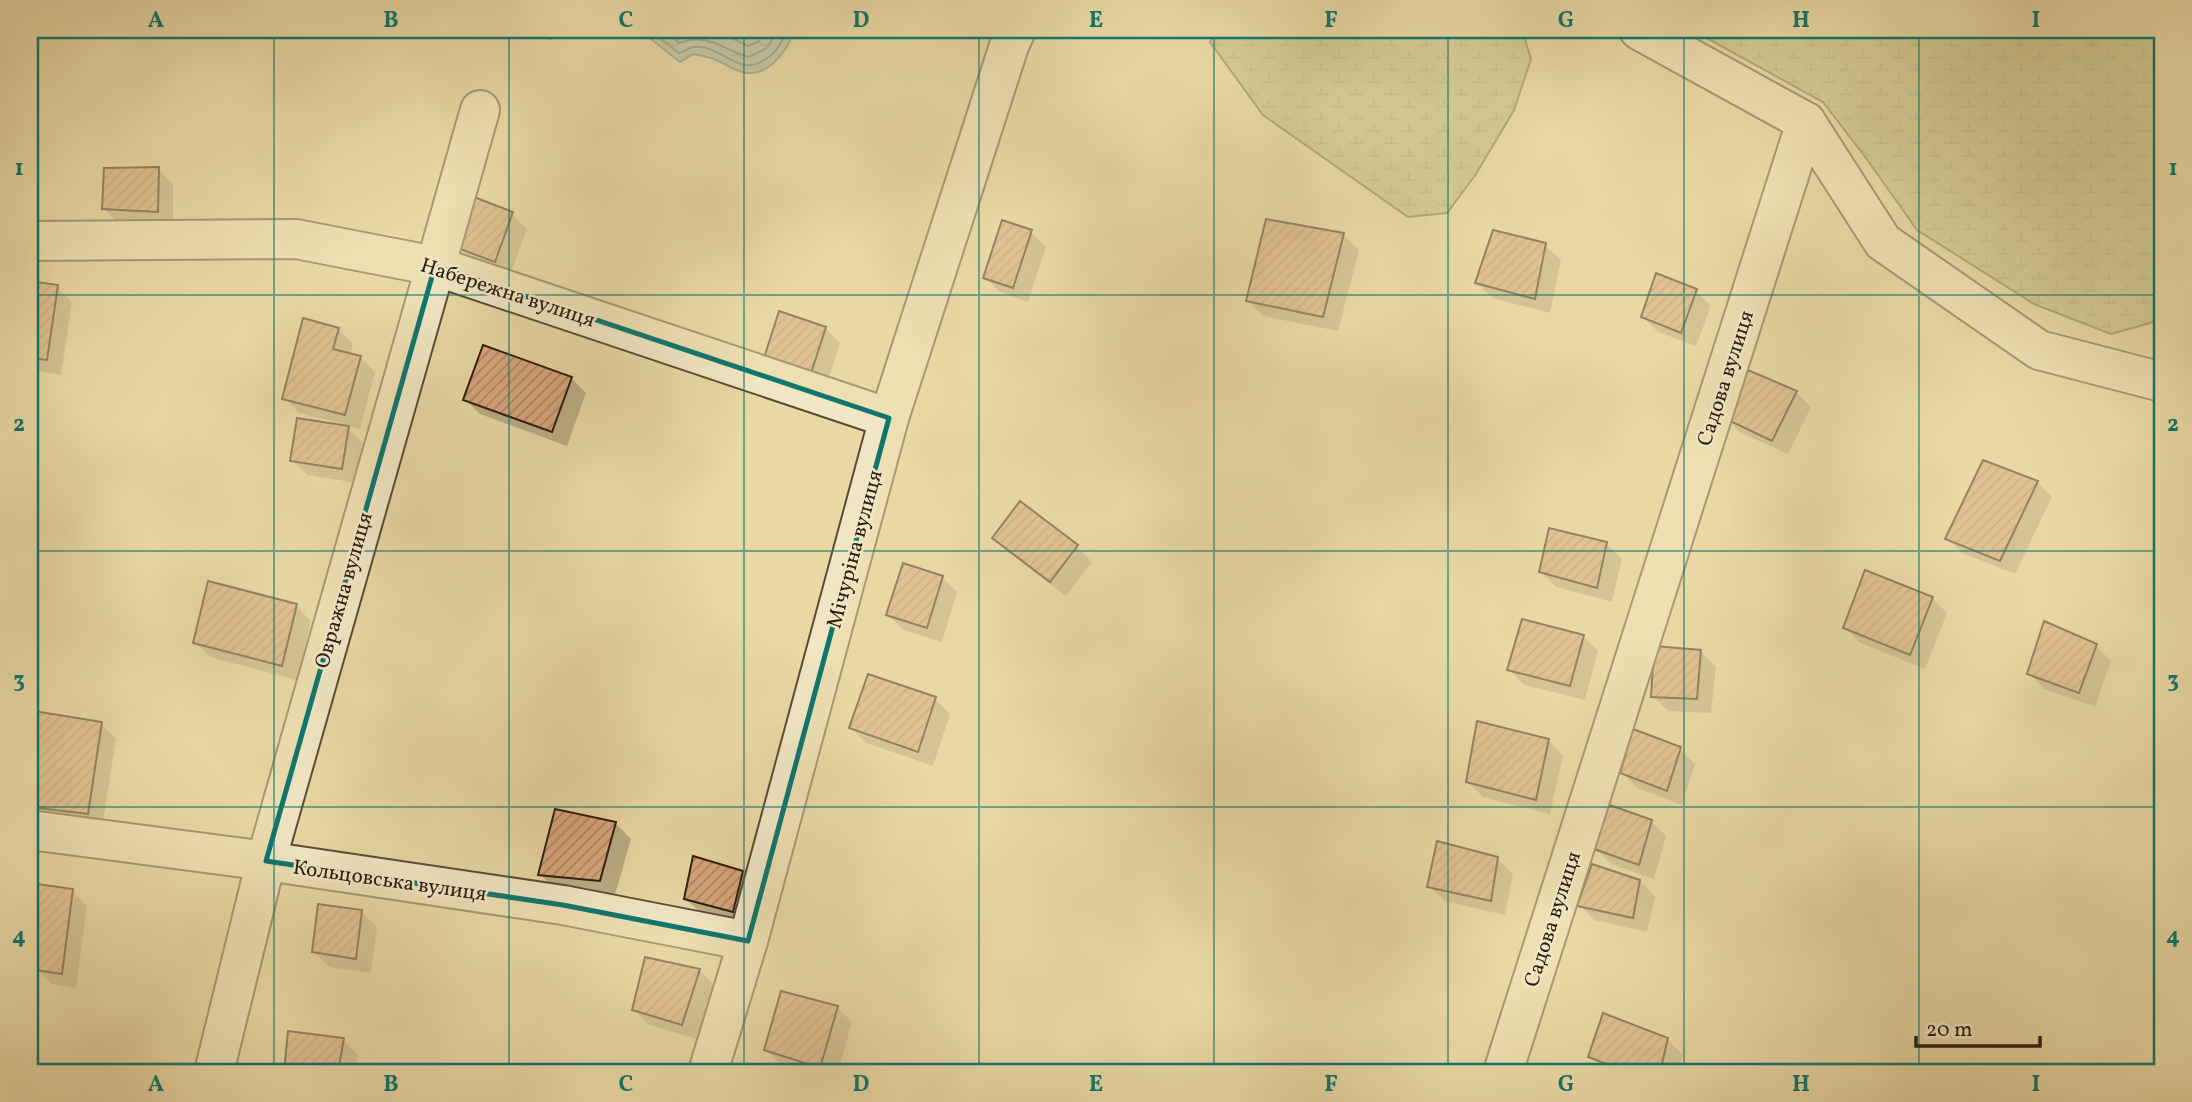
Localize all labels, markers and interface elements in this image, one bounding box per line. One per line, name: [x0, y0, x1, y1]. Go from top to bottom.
text: A: [148, 5, 164, 37]
text: B: [383, 5, 399, 37]
text: C: [619, 5, 633, 37]
text: D: [853, 5, 870, 37]
text: E: [1089, 5, 1103, 37]
text: F: [1324, 5, 1338, 37]
text: G: [1558, 5, 1574, 37]
text: H: [1792, 5, 1810, 37]
text: I: [2032, 5, 2040, 37]
text: 1: [14, 153, 24, 185]
text: 1: [2168, 153, 2178, 185]
street label: Набережна вулиця: [416, 251, 599, 335]
street label: Садова вулиця: [1691, 307, 1762, 450]
text: 2: [13, 409, 25, 441]
text: 2: [2167, 409, 2179, 441]
street label: Мічуріна вулиця: [820, 467, 891, 632]
street label: Овражна вулиця: [308, 509, 381, 672]
text: 3: [13, 665, 25, 697]
text: 3: [2167, 665, 2179, 697]
street label: Садова вулиця: [1518, 848, 1589, 991]
street label: Кольцовська вулиця: [291, 854, 489, 909]
text: 4: [12, 921, 26, 953]
text: 4: [2166, 921, 2180, 953]
scale bar: [1916, 1004, 2040, 1048]
text: 20 m: [1926, 1016, 1972, 1045]
text: A: [148, 1069, 164, 1101]
text: B: [383, 1069, 399, 1101]
text: C: [619, 1069, 633, 1101]
text: D: [853, 1069, 870, 1101]
text: E: [1089, 1069, 1103, 1101]
text: F: [1324, 1069, 1338, 1101]
text: G: [1558, 1069, 1574, 1101]
text: H: [1792, 1069, 1810, 1101]
text: I: [2032, 1069, 2040, 1101]

